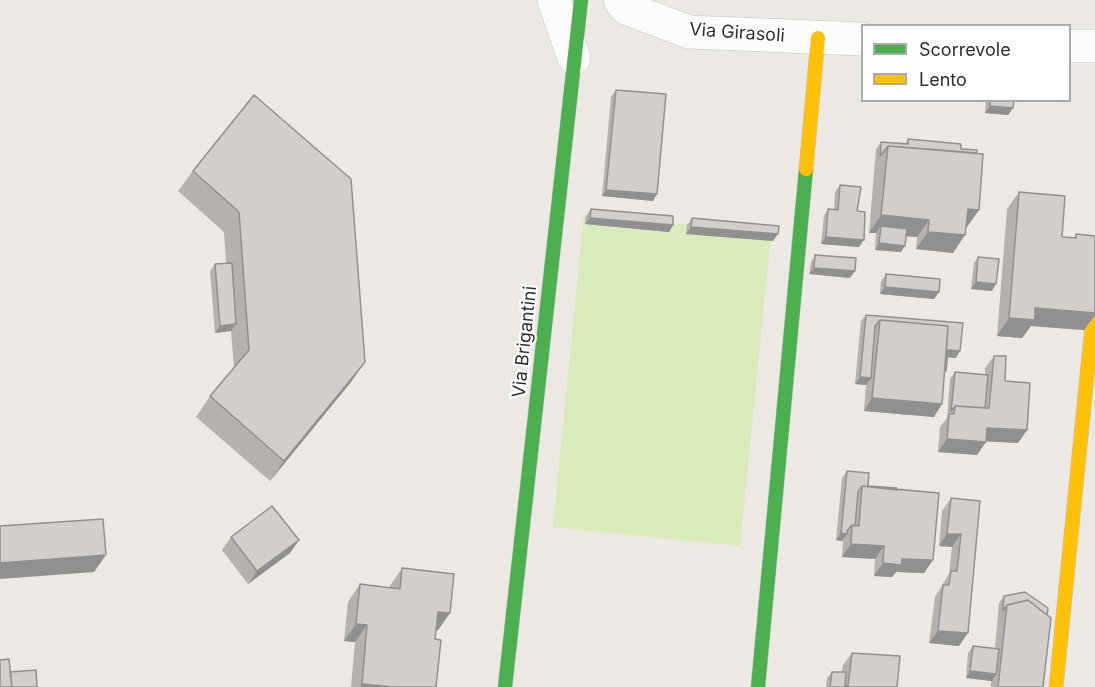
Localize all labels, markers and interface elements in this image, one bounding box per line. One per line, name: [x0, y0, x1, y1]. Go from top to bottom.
street label: Via Girasoli: [689, 19, 785, 47]
legend: [861, 24, 1071, 102]
text: Scorrevole: [919, 39, 1011, 60]
text: Lento: [919, 69, 967, 90]
street label: Via Brigantini: [508, 285, 542, 399]

